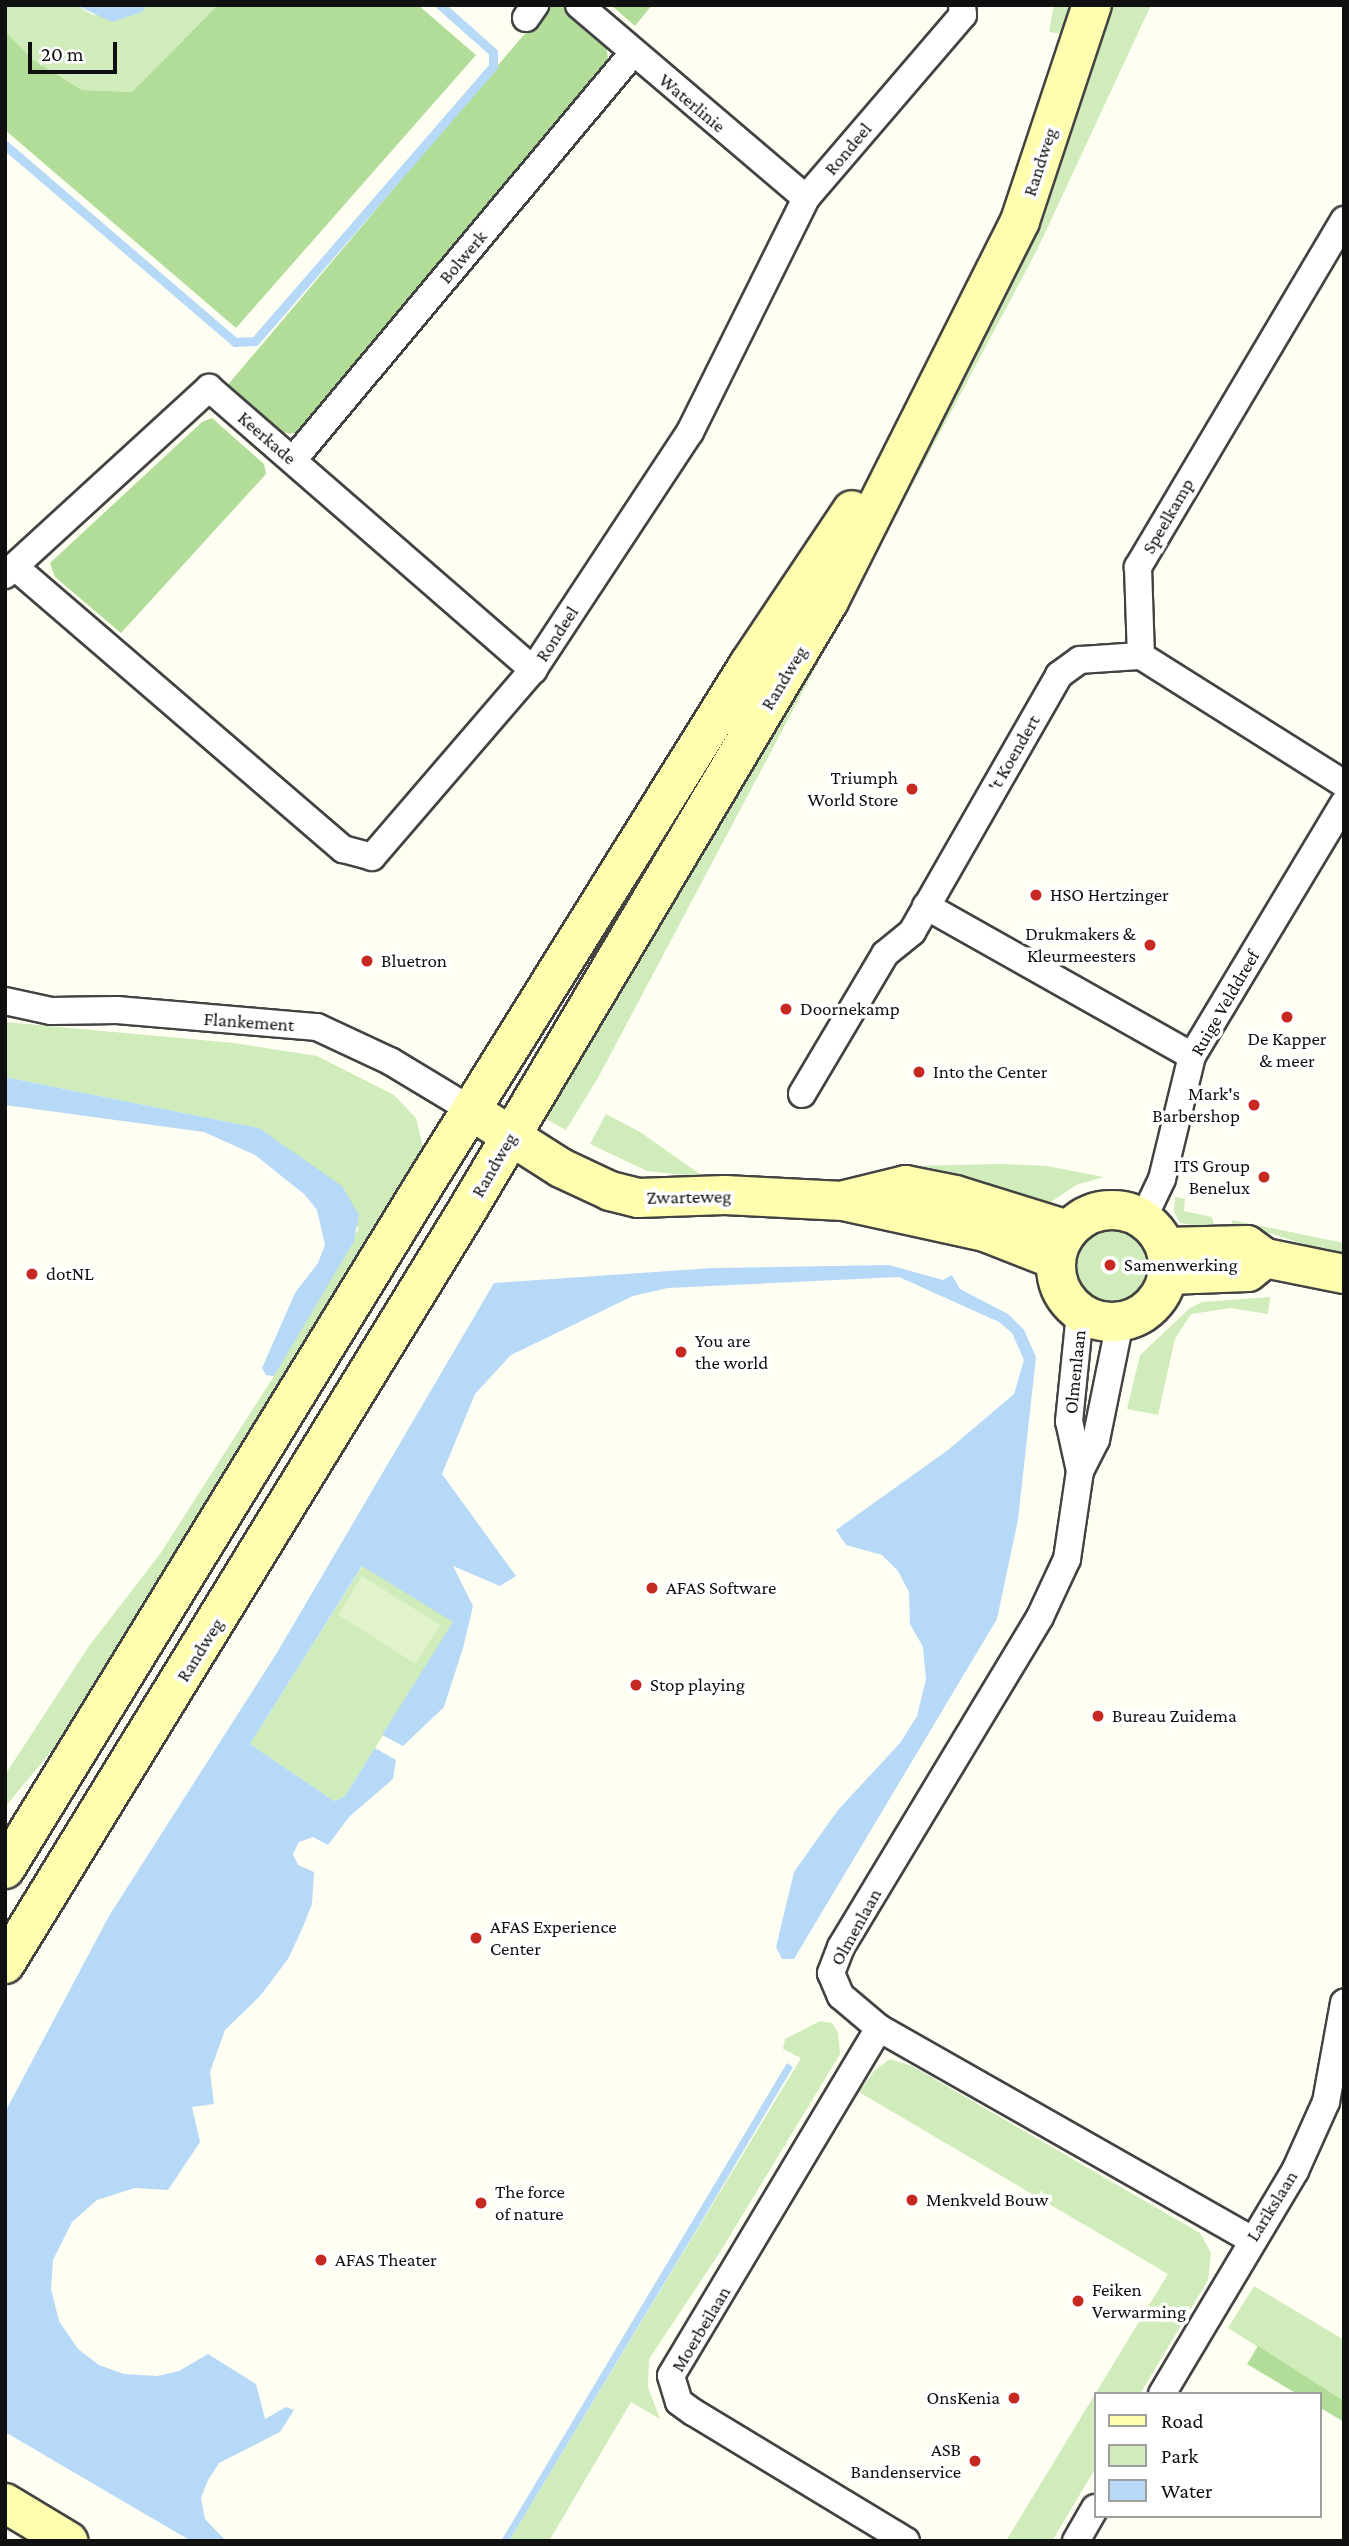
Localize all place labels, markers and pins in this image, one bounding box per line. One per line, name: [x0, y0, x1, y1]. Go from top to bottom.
place label: Triumph World Store: [808, 767, 898, 811]
marker: Triumph World Store: [904, 781, 920, 797]
place label: HSO Hertzinger: [1050, 884, 1169, 906]
marker: HSO Hertzinger: [1028, 887, 1044, 903]
place label: Drukmakers & Kleurmeesters: [1025, 923, 1136, 967]
marker: Drukmakers & Kleurmeesters: [1142, 937, 1158, 953]
place label: Bluetron: [381, 950, 447, 972]
marker: Bluetron: [359, 953, 375, 969]
place label: Doornekamp: [800, 998, 900, 1020]
marker: Doornekamp: [778, 1001, 794, 1017]
marker: De Kapper & meer: [1279, 1009, 1295, 1025]
place label: De Kapper & meer: [1247, 1028, 1327, 1072]
place label: Into the Center: [933, 1061, 1047, 1083]
marker: Into the Center: [911, 1064, 927, 1080]
place label: Mark's Barbershop: [1152, 1083, 1240, 1127]
marker: Mark's Barbershop: [1246, 1097, 1262, 1113]
place label: ITS Group Benelux: [1174, 1155, 1250, 1199]
marker: ITS Group Benelux: [1256, 1169, 1272, 1185]
place label: Samenwerking: [1124, 1254, 1238, 1276]
marker: Samenwerking: [1102, 1257, 1118, 1273]
place label: dotNL: [46, 1263, 94, 1285]
marker: dotNL: [24, 1266, 40, 1282]
place label: You are the world: [695, 1330, 768, 1374]
marker: You are the world: [673, 1344, 689, 1360]
place label: AFAS Software: [666, 1577, 776, 1599]
marker: AFAS Software: [644, 1580, 660, 1596]
place label: Stop playing: [650, 1674, 745, 1696]
marker: Stop playing: [628, 1677, 644, 1693]
place label: Bureau Zuidema: [1112, 1705, 1237, 1727]
marker: Bureau Zuidema: [1090, 1708, 1106, 1724]
place label: AFAS Experience Center: [490, 1916, 617, 1960]
marker: AFAS Experience Center: [468, 1930, 484, 1946]
place label: The force of nature: [495, 2181, 565, 2225]
place label: Menkveld Bouw: [926, 2189, 1048, 2211]
marker: Menkveld Bouw: [904, 2192, 920, 2208]
marker: The force of nature: [473, 2195, 489, 2211]
place label: AFAS Theater: [335, 2249, 437, 2271]
marker: AFAS Theater: [313, 2252, 329, 2268]
place label: Feiken Verwarming: [1092, 2279, 1186, 2323]
marker: Feiken Verwarming: [1070, 2293, 1086, 2309]
place label: OnsKenia: [927, 2387, 1000, 2409]
marker: OnsKenia: [1006, 2390, 1022, 2406]
place label: ASB Bandenservice: [851, 2439, 961, 2483]
marker: ASB Bandenservice: [967, 2453, 983, 2469]

